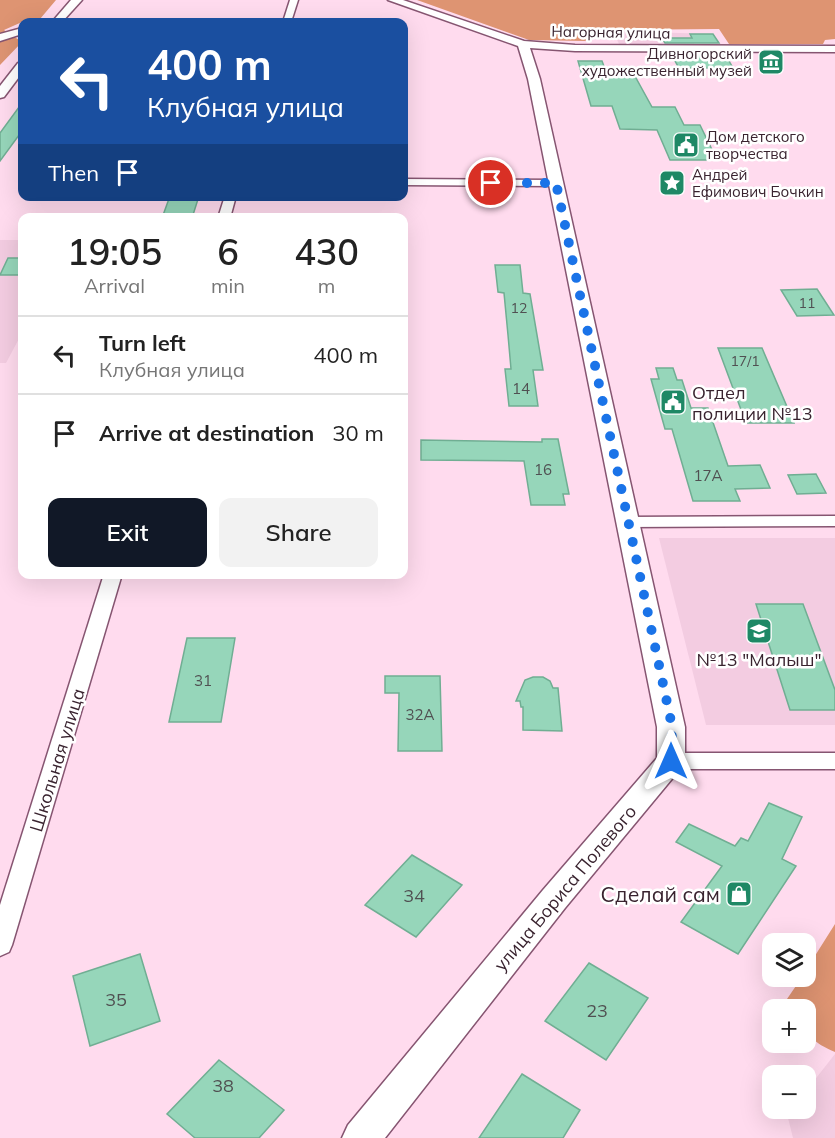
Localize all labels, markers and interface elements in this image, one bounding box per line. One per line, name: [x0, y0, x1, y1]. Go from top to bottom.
street label: Нагорная улица: [551, 21, 671, 43]
text: 400 m: [147, 38, 272, 91]
icon: left: [48, 42, 126, 120]
place label: Дивногорский художественный музей: [582, 44, 752, 80]
museum icon: Дивногорский художественный музей: [756, 47, 786, 77]
text: Клубная улица: [147, 90, 344, 124]
place label: Дом детского творчества: [706, 127, 805, 163]
public building icon: Дом детского творчества: [671, 130, 701, 160]
icon: arrive: [111, 156, 144, 189]
pin: [465, 157, 516, 208]
text: Then: [48, 159, 99, 187]
place label: Андрей Ефимович Бочкин: [692, 165, 824, 201]
icon: arrive: [474, 166, 507, 199]
place icon: Андрей Ефимович Бочкин: [657, 168, 687, 198]
text: 19:05: [67, 229, 162, 274]
text: 6: [217, 229, 239, 274]
text: 430: [294, 229, 359, 274]
text: Arrival: [84, 273, 145, 298]
text: min: [211, 273, 245, 298]
text: m: [318, 273, 335, 298]
house number: 11: [799, 294, 815, 312]
house number: 12: [511, 299, 527, 317]
text: Turn left: [99, 329, 186, 357]
icon: left: [48, 339, 81, 372]
text: 400 m: [313, 341, 378, 369]
house number: 17/1: [730, 352, 760, 370]
text: Клубная улица: [99, 357, 245, 382]
house number: 14: [512, 379, 530, 398]
place label: Отдел полиции №13: [692, 381, 813, 425]
public building icon: Отдел полиции №13: [658, 387, 688, 417]
icon: arrive: [48, 417, 81, 450]
text: Arrive at destination: [99, 419, 314, 447]
text: 30 m: [332, 419, 384, 447]
house number: 16: [534, 460, 552, 479]
house number: 17А: [693, 466, 723, 485]
button: Exit: [48, 498, 207, 567]
button: Share: [219, 498, 378, 567]
school or university icon: №13 "Малыш": [744, 616, 774, 646]
place label: №13 "Малыш": [696, 648, 822, 671]
house number: 31: [194, 671, 212, 690]
street label: Школьная улица: [24, 686, 90, 834]
house number: 32А: [405, 705, 435, 724]
position arrow: [639, 729, 703, 793]
street label: улица Бориса Полевого: [489, 800, 641, 976]
shop icon: Сделай сам: [724, 879, 754, 909]
place label: Сделай сам: [601, 881, 720, 907]
house number: 34: [403, 884, 425, 907]
map controls: [762, 933, 816, 1119]
button: layers: [762, 933, 816, 987]
house number: 35: [105, 988, 127, 1011]
house number: 23: [586, 999, 608, 1022]
button: +: [762, 999, 816, 1053]
button: −: [762, 1065, 816, 1119]
house number: 38: [212, 1074, 234, 1097]

